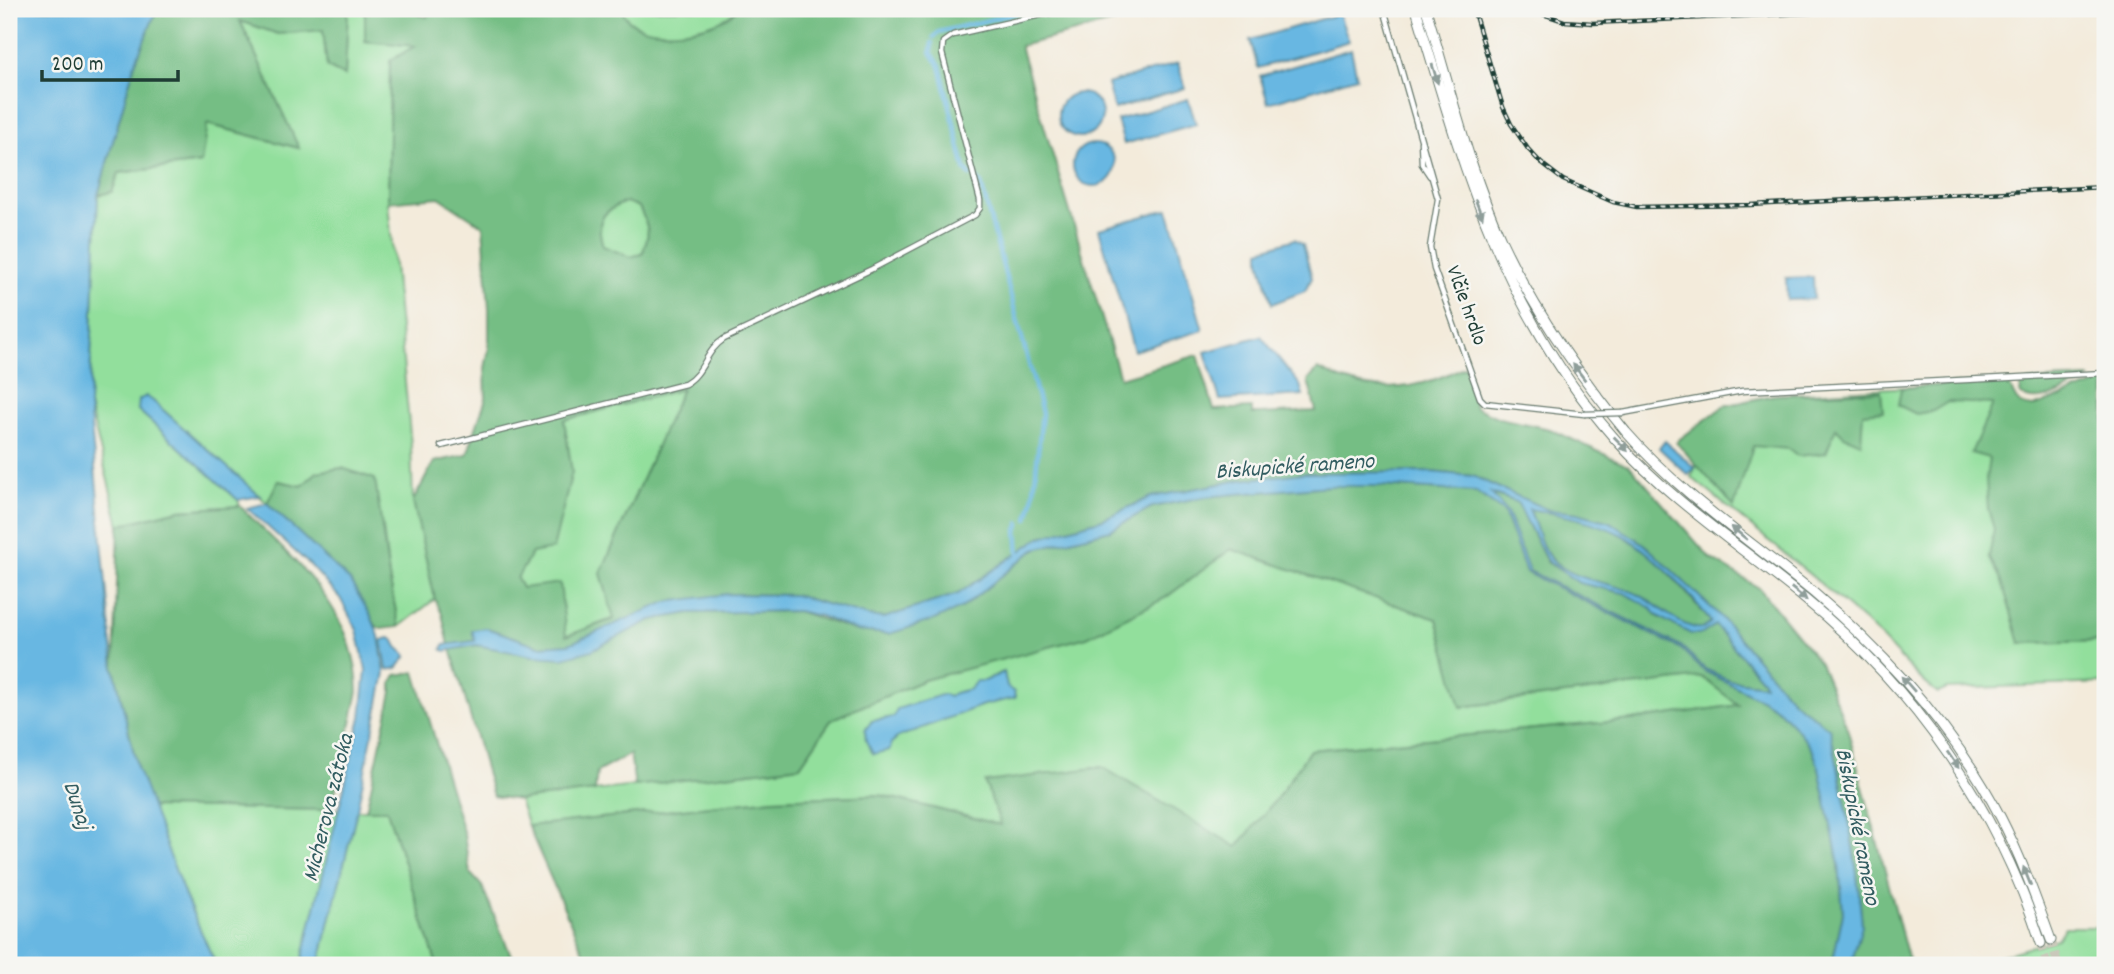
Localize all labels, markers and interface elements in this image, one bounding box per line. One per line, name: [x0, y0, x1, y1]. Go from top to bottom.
scale bar: [42, 38, 178, 82]
text: 200 m: [52, 51, 103, 81]
one-way arrow: [1431, 64, 1441, 85]
one-way arrow: [1473, 199, 1484, 220]
street label: Vlčie hrdlo: [1437, 262, 1493, 350]
one-way arrow: [1572, 363, 1586, 381]
one-way arrow: [1613, 436, 1630, 453]
water label: Biskupické rameno: [1215, 446, 1377, 490]
one-way arrow: [1730, 525, 1748, 540]
one-way arrow: [1790, 586, 1807, 601]
one-way arrow: [1900, 675, 1916, 693]
water label: Micherova zátoka: [296, 729, 365, 885]
water label: Biskupické rameno: [1825, 746, 1888, 910]
one-way arrow: [1946, 751, 1960, 769]
water label: Dunaj: [53, 777, 100, 837]
one-way arrow: [2022, 866, 2033, 887]

